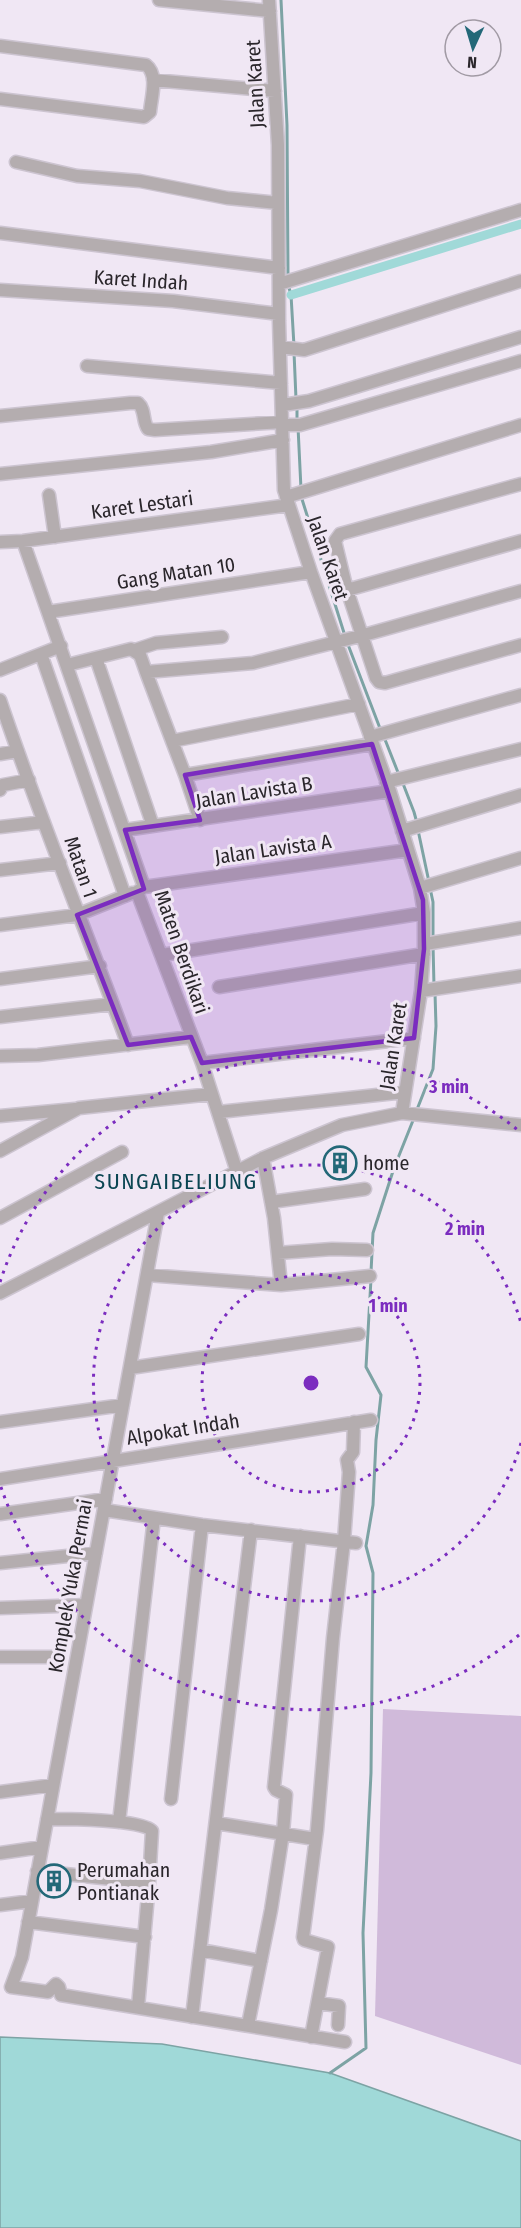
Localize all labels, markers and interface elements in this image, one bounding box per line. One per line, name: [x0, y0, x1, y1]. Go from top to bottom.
north arrow: [443, 18, 503, 78]
street label: Jalan Karet: [241, 39, 269, 129]
text: N: [467, 53, 477, 72]
street label: Karet Indah: [93, 265, 189, 295]
street label: Karet Lestari: [89, 486, 195, 524]
street label: Jalan Karet: [302, 512, 354, 604]
street label: Gang Matan 10: [115, 552, 237, 594]
street label: Jalan Lavista B: [194, 771, 314, 813]
street label: Jalan Lavista A: [213, 829, 333, 869]
street label: Matan 1: [59, 833, 103, 901]
street label: Maten Berdikari: [150, 887, 214, 1017]
street label: Jalan Karet: [374, 1000, 412, 1092]
text: 3 min: [428, 1076, 469, 1098]
building icon: home: [322, 1145, 358, 1181]
place label: home: [363, 1151, 409, 1175]
district label: SUNGAIBELIUNG: [94, 1168, 258, 1195]
text: 2 min: [444, 1218, 485, 1240]
text: 1 min: [368, 1295, 408, 1317]
centre of rings: [301, 1373, 321, 1393]
street label: Alpokat Indah: [125, 1408, 241, 1450]
street label: Komplek Yuka Permai: [43, 1497, 97, 1675]
place label: Perumahan Pontianak: [77, 1858, 170, 1905]
building icon: Perumahan Pontianak: [36, 1863, 72, 1899]

